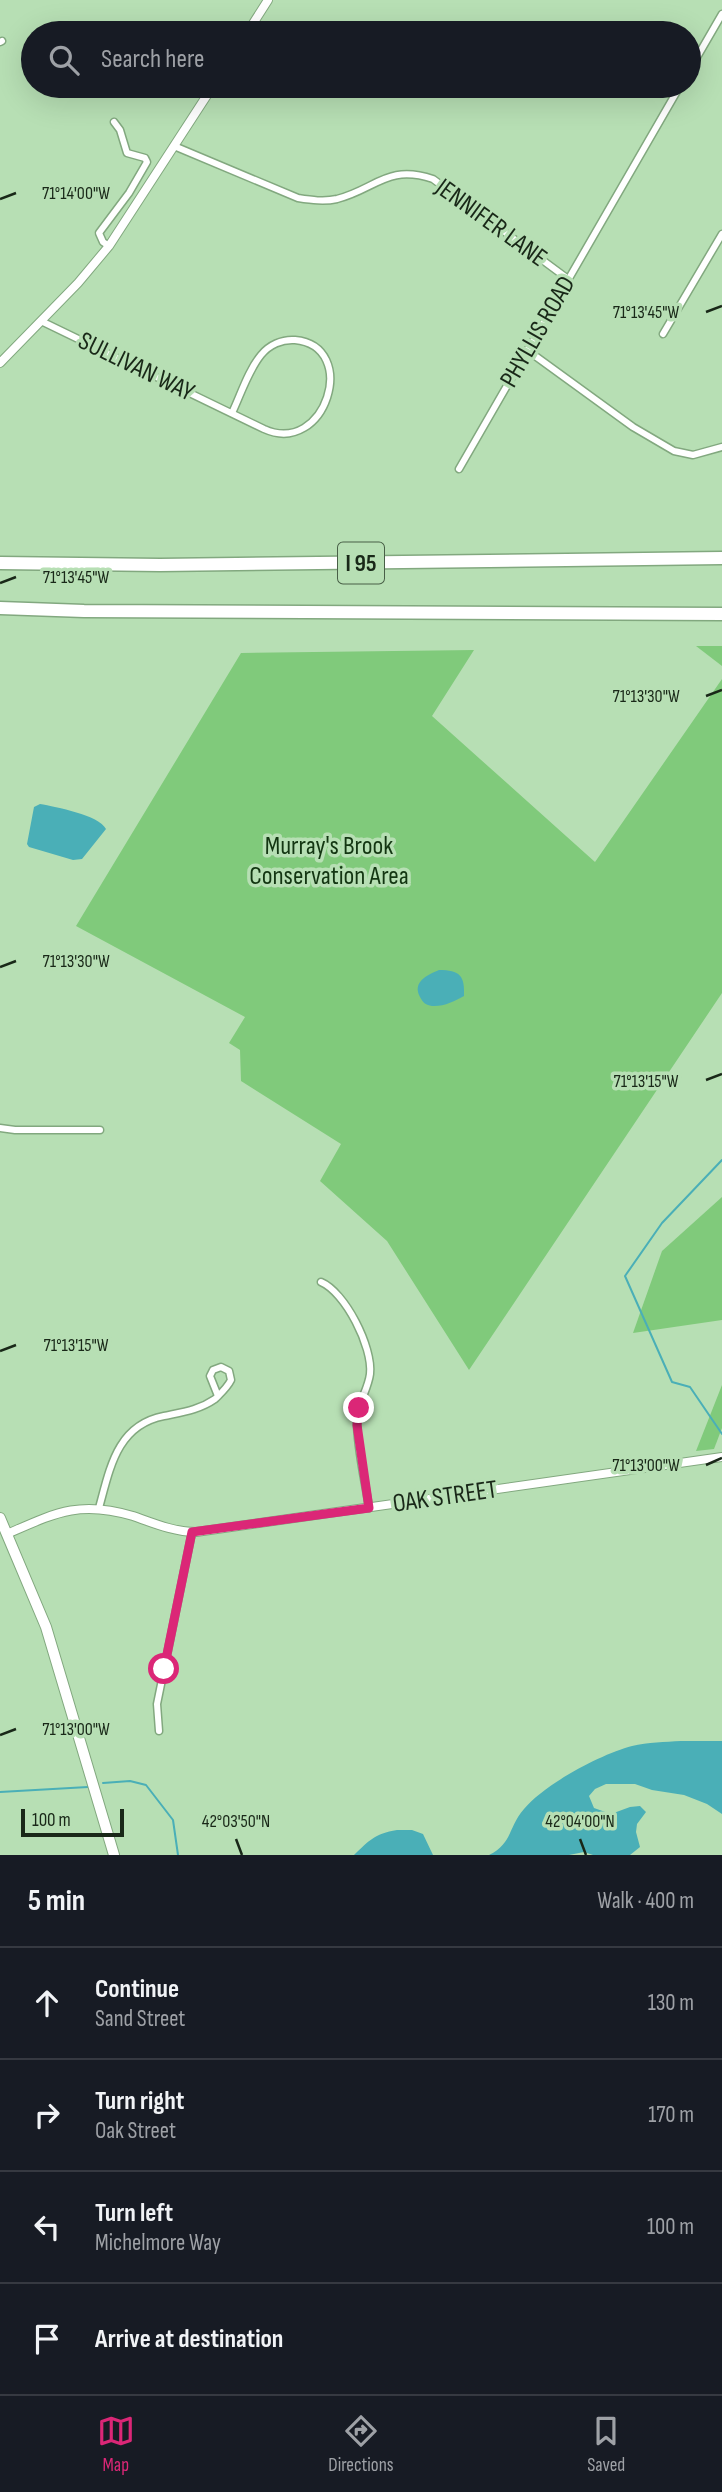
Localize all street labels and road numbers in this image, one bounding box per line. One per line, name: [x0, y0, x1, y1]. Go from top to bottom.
street label: JENNIFER LANE: [429, 172, 553, 274]
street label: PHYLLIS ROAD: [494, 271, 582, 393]
street label: SULLIVAN WAY: [73, 326, 199, 408]
road number: I 95: [338, 542, 384, 584]
street label: OAK STREET: [391, 1474, 499, 1520]

